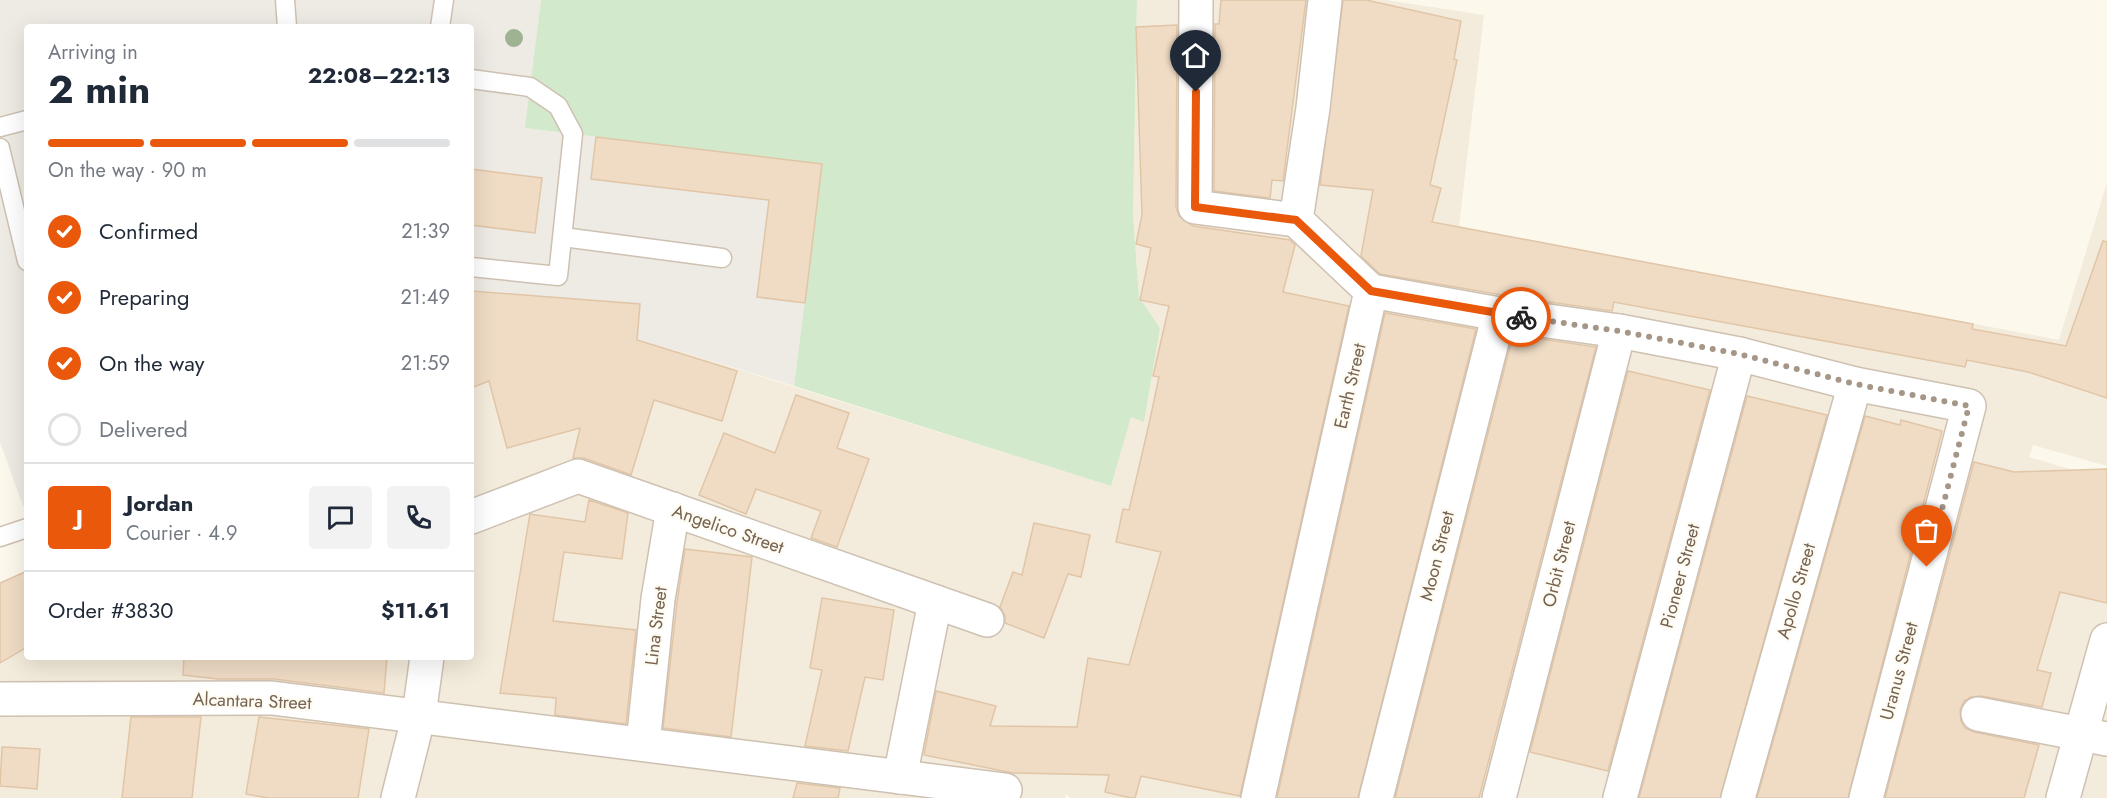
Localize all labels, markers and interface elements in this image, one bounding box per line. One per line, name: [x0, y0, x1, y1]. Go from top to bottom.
pin: [1170, 30, 1221, 92]
text: Arriving in: [48, 38, 138, 67]
icon: home: [1179, 39, 1212, 72]
text: 22:08–22:13: [308, 59, 450, 91]
text: 2 min: [48, 61, 150, 118]
text: On the way · 90 m: [48, 156, 207, 185]
icon: check: [48, 215, 81, 248]
text: Confirmed: [99, 215, 198, 247]
text: 21:39: [401, 217, 450, 246]
icon: check: [48, 281, 81, 314]
text: Preparing: [99, 281, 190, 313]
text: 21:49: [400, 283, 450, 312]
courier: [1491, 287, 1551, 347]
icon: bike: [1505, 301, 1538, 334]
street label: Earth Street: [1328, 340, 1373, 431]
icon: check: [48, 347, 81, 380]
text: On the way: [99, 347, 204, 379]
text: 21:59: [401, 349, 450, 378]
text: Delivered: [99, 413, 188, 445]
button: chat: [309, 486, 372, 549]
button: phone: [387, 486, 450, 549]
text: Jordan: [126, 487, 193, 519]
street label: Angelico Street: [669, 498, 788, 560]
text: J: [76, 501, 83, 533]
pin: [1901, 505, 1952, 567]
street label: Moon Street: [1413, 508, 1461, 604]
icon: bag: [1910, 514, 1943, 547]
street label: Orbit Street: [1536, 518, 1582, 610]
text: Courier · 4.9: [126, 519, 238, 548]
street label: Pioneer Street: [1654, 520, 1707, 631]
street label: Apollo Street: [1770, 539, 1822, 642]
street label: Lina Street: [638, 584, 674, 667]
text: Order #3830: [48, 594, 174, 626]
text: $11.61: [381, 594, 450, 626]
street label: Uranus Street: [1873, 618, 1925, 723]
street label: Alcantara Street: [192, 686, 313, 716]

